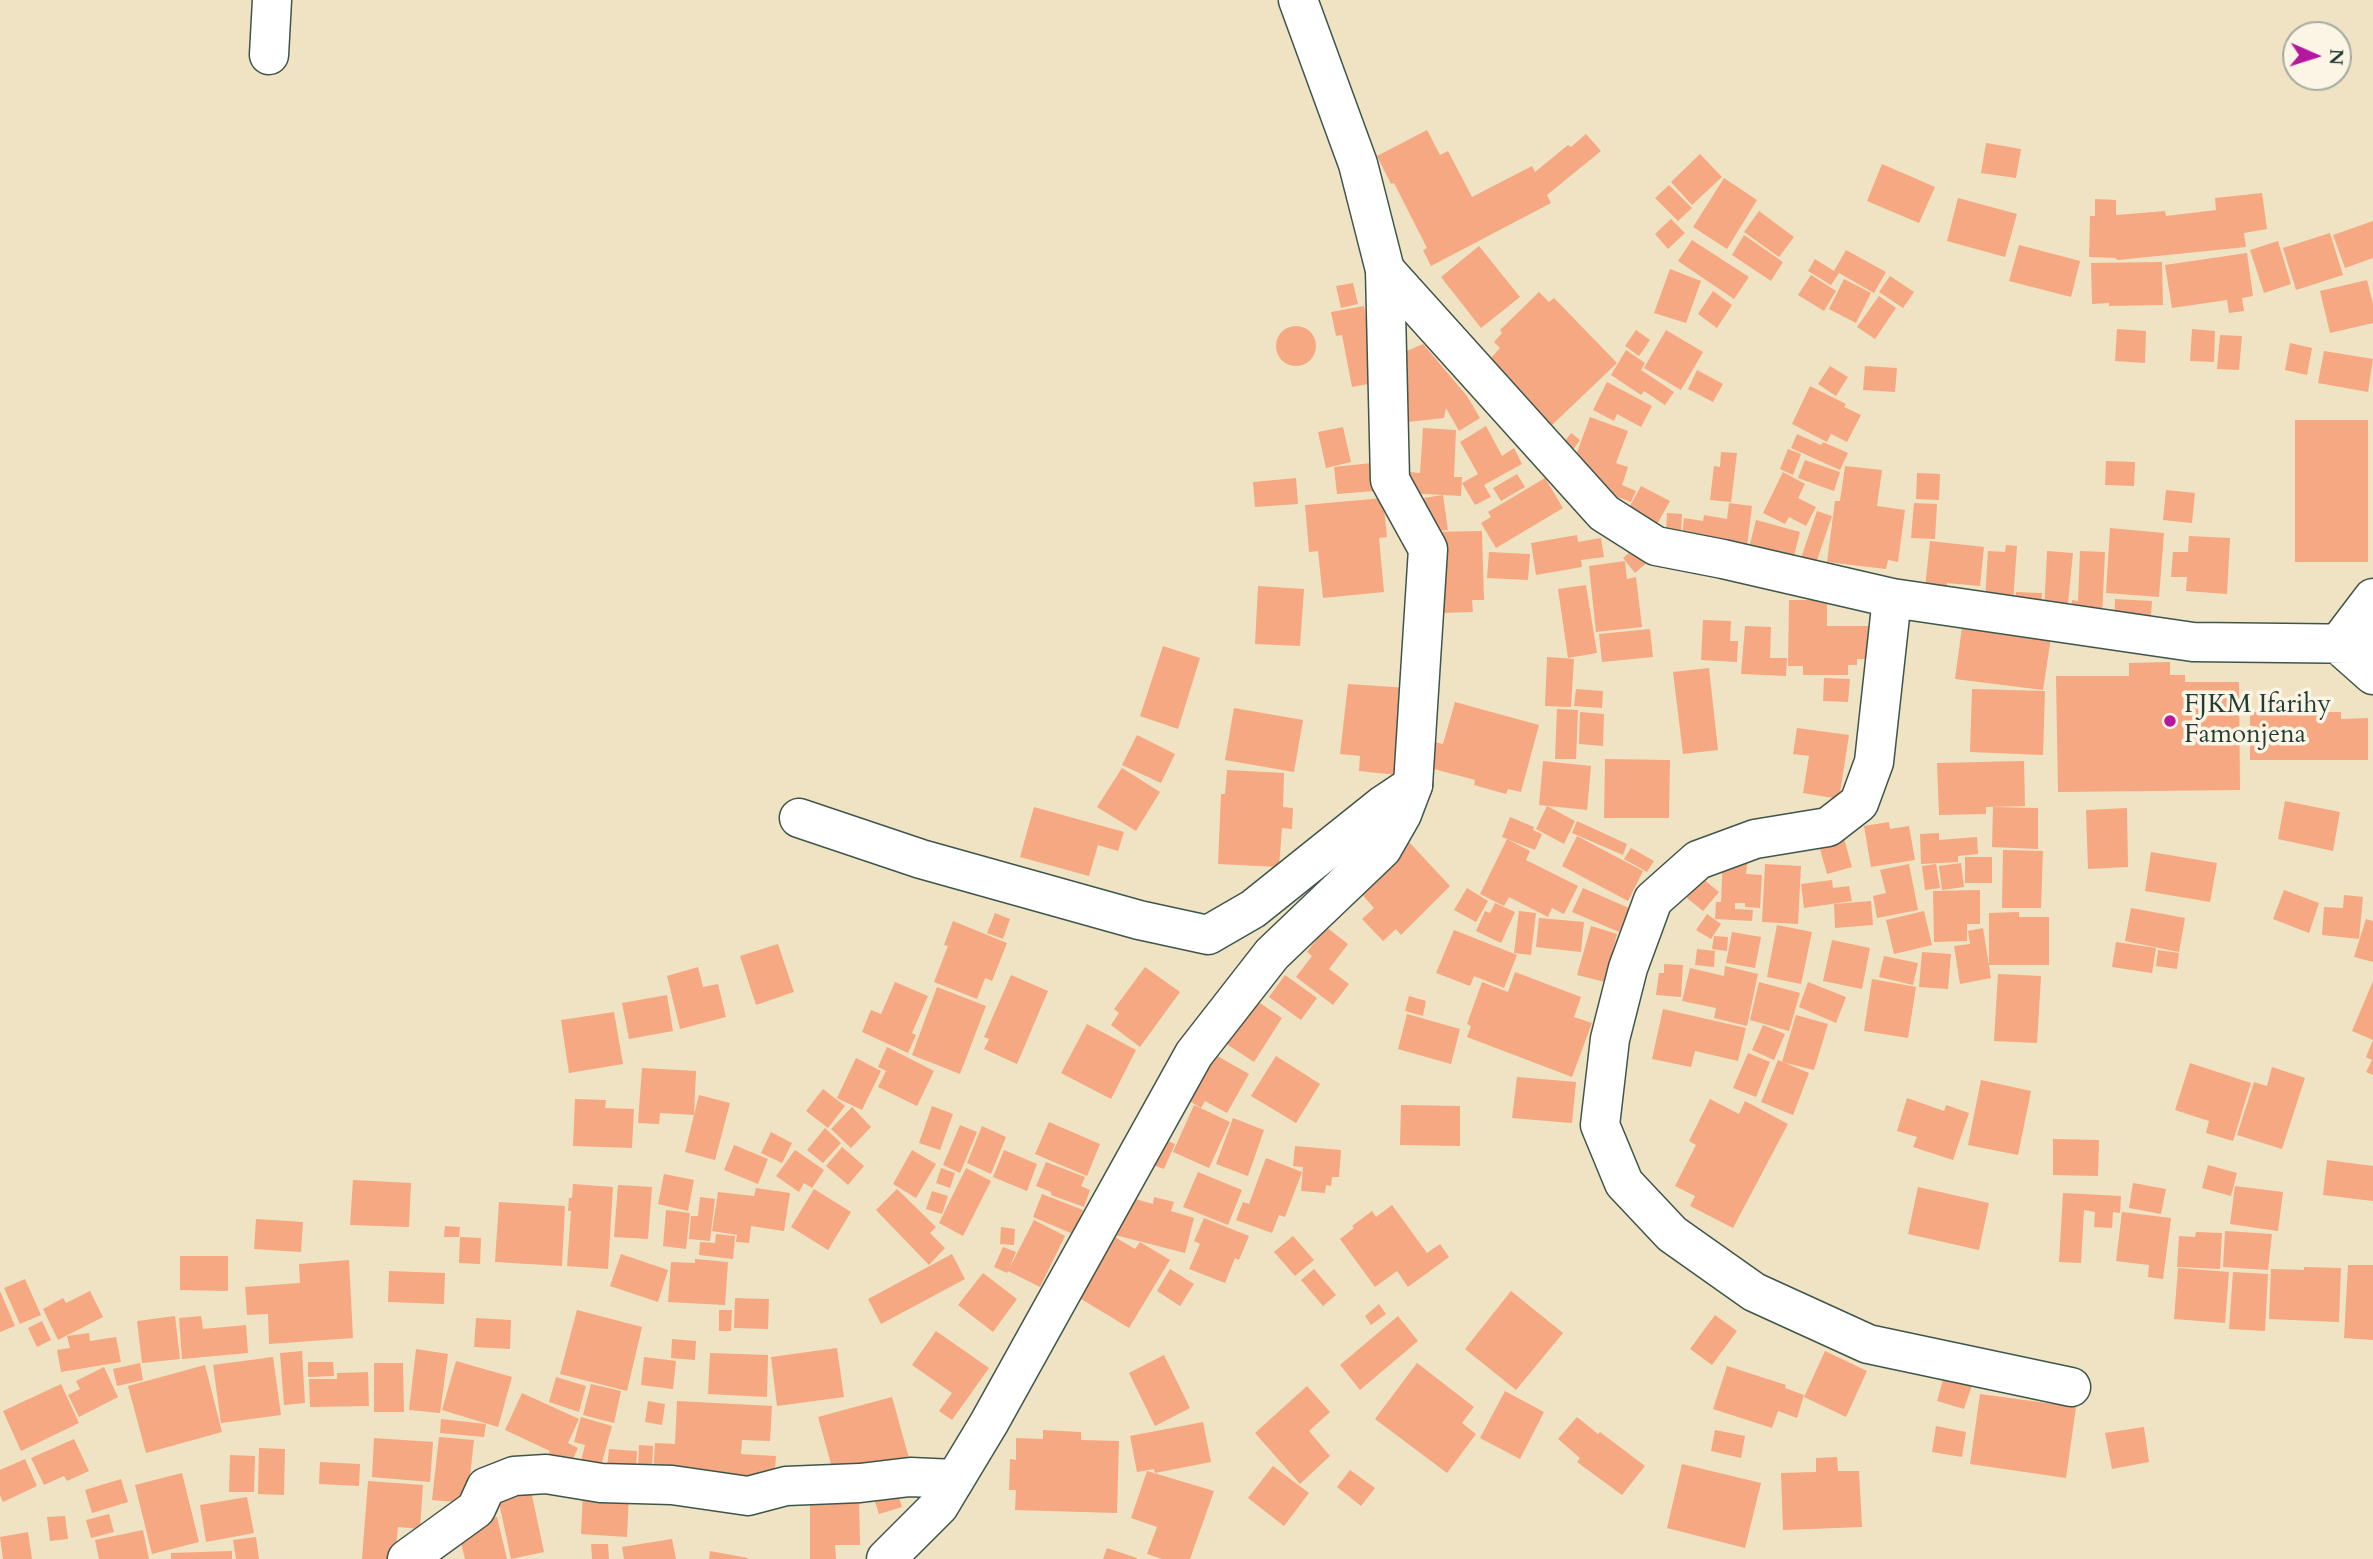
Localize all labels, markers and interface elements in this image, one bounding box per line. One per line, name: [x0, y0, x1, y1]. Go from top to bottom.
north arrow: [2282, 21, 2352, 91]
text: N: [2323, 48, 2349, 66]
place label: FJKM Ifarihy Famonjena: [2184, 690, 2331, 752]
marker: FJKM Ifarihy Famonjena: [2162, 713, 2178, 729]

